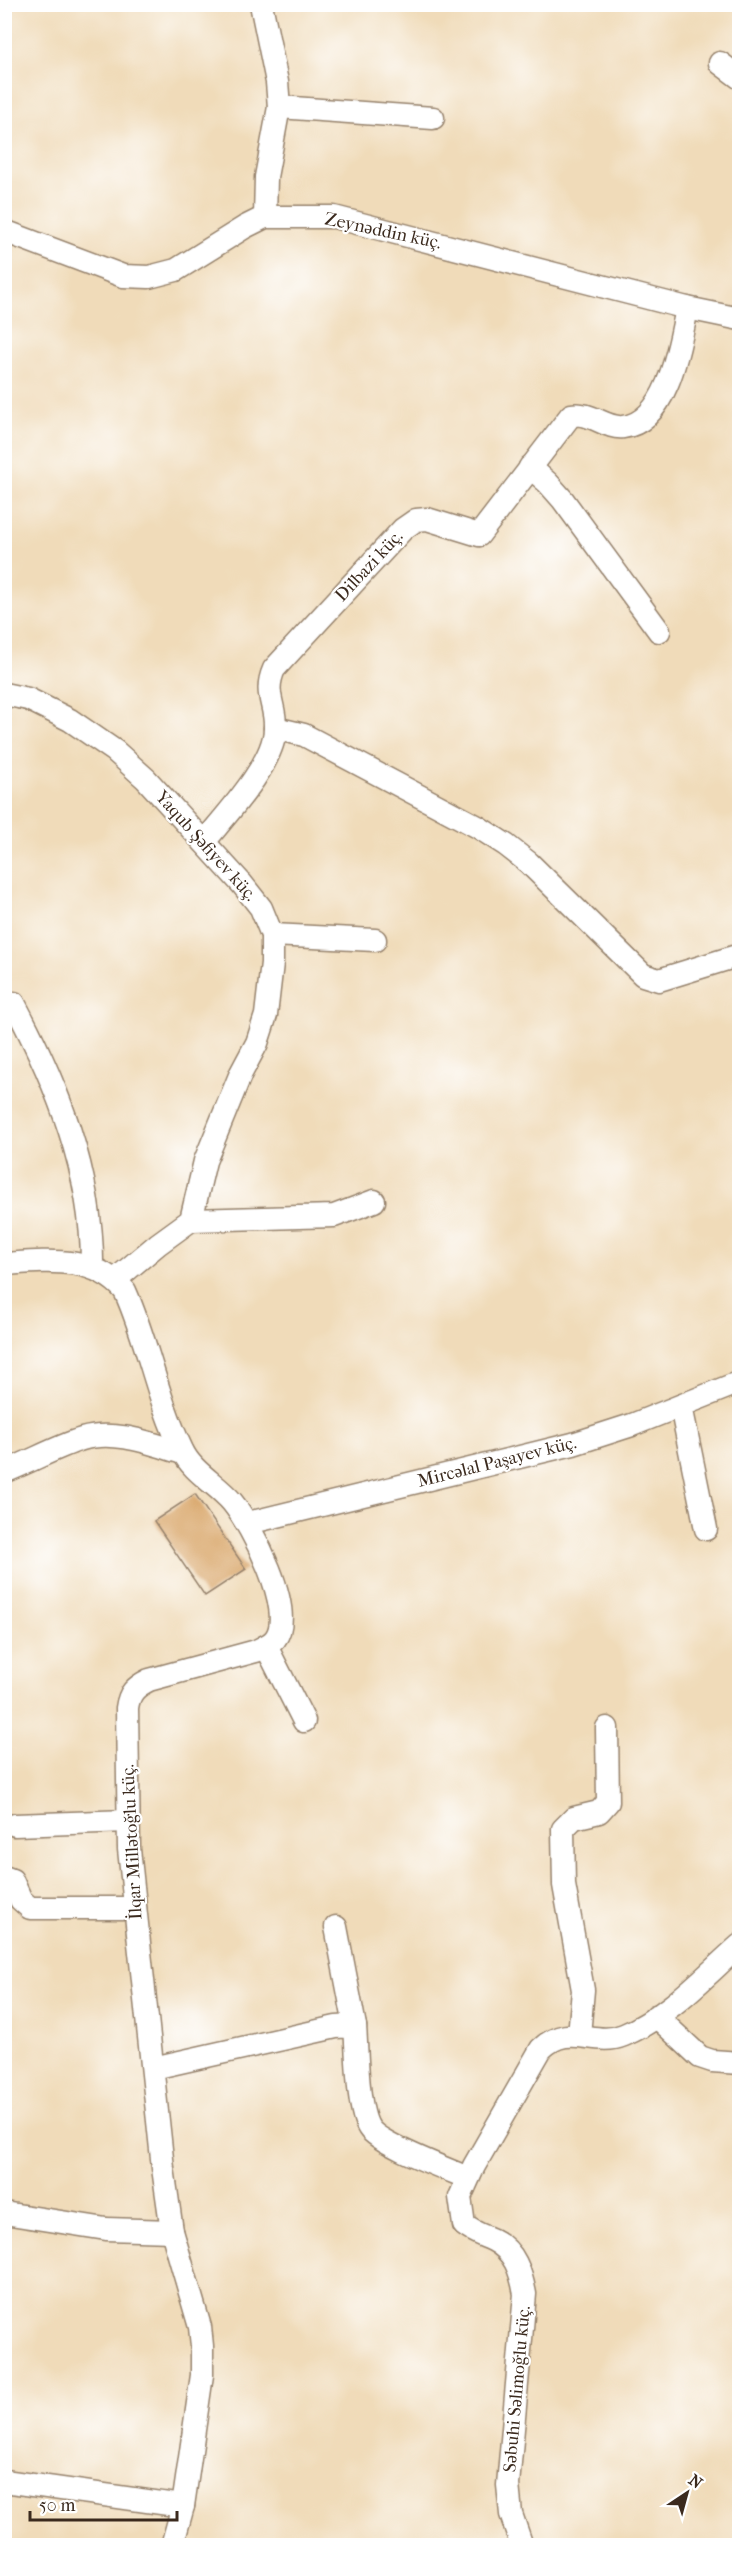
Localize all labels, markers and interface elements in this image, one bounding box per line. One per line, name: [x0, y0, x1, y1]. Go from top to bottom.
street label: Zeynəddin küç.: [323, 208, 443, 254]
street label: Dilbazi küç.: [331, 526, 407, 606]
street label: Yaqub Şəfiyev küç.: [150, 786, 261, 905]
street label: Mircəlal Paşayev küç.: [415, 1432, 579, 1492]
street label: İlqar Millətoğlu küç.: [116, 1764, 147, 1920]
street label: Səbuhi Səlimoğlu küç.: [499, 2305, 535, 2473]
north arrow: [657, 2463, 717, 2523]
text: N: [685, 2470, 707, 2493]
scale bar: [30, 2484, 177, 2522]
text: 50 m: [39, 2495, 76, 2516]

